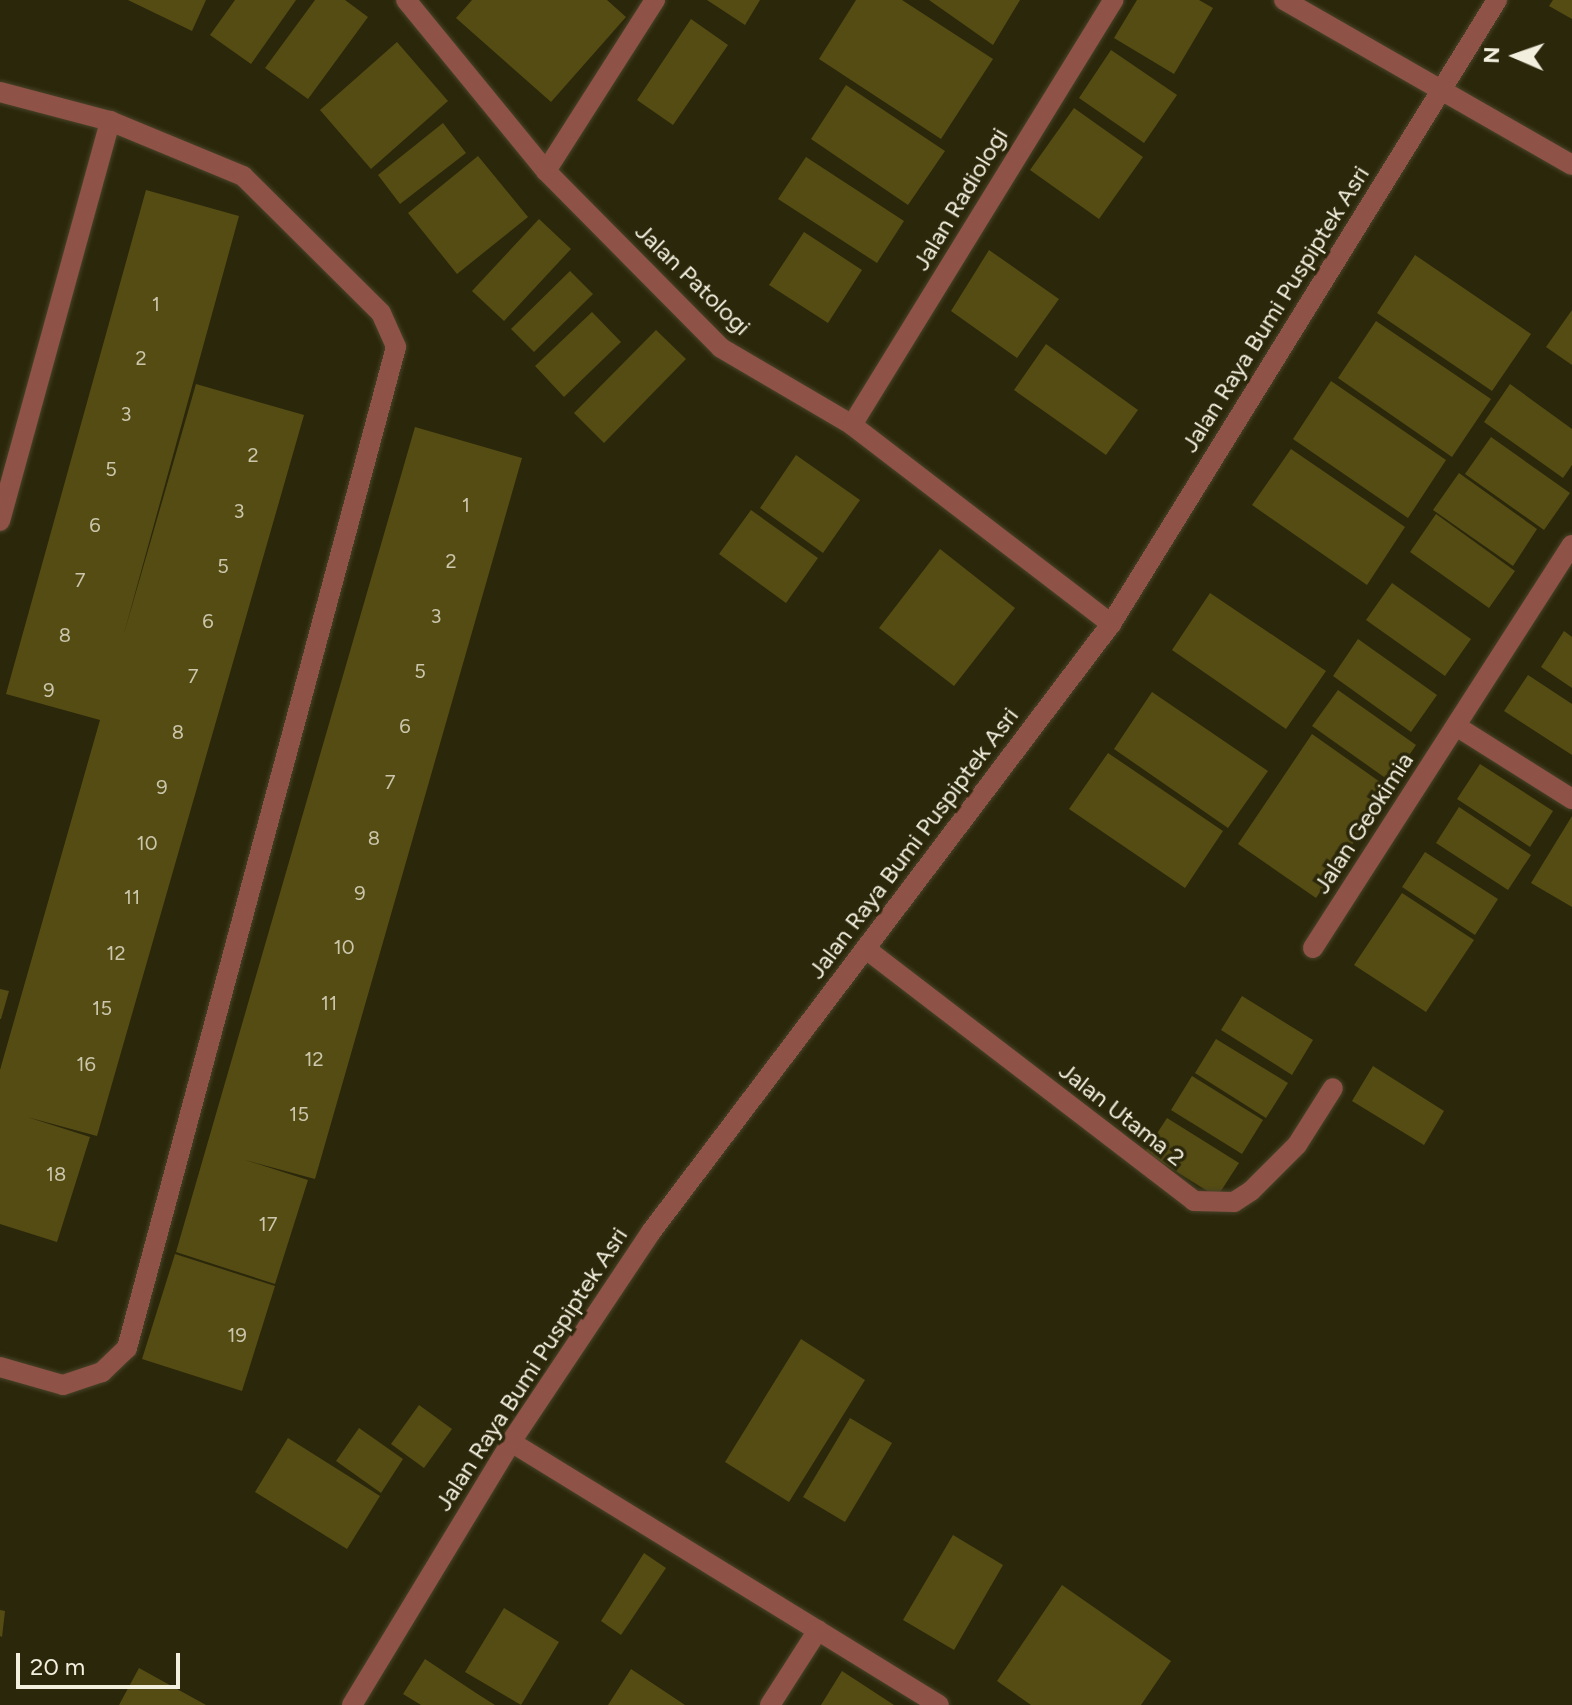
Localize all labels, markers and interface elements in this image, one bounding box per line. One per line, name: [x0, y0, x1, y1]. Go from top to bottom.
north arrow: [1476, 16, 1556, 96]
text: N: [1478, 46, 1505, 64]
street label: Jalan Radiologi: [906, 123, 1014, 275]
street label: Jalan Raya Bumi Puspiptek Asri: [1175, 161, 1375, 457]
street label: Jalan Patologi: [629, 217, 757, 341]
house number: 1: [152, 292, 160, 316]
house number: 2: [135, 346, 147, 370]
house number: 3: [121, 402, 131, 426]
house number: 2: [247, 443, 259, 467]
house number: 5: [105, 457, 117, 481]
house number: 1: [462, 493, 470, 517]
house number: 3: [234, 499, 244, 523]
house number: 6: [89, 513, 101, 537]
house number: 2: [445, 549, 457, 573]
house number: 5: [217, 554, 229, 578]
house number: 7: [75, 568, 85, 592]
house number: 3: [431, 604, 441, 628]
house number: 6: [202, 609, 214, 633]
house number: 8: [59, 623, 71, 647]
house number: 5: [414, 659, 426, 683]
house number: 7: [188, 664, 198, 688]
house number: 9: [43, 678, 55, 702]
street label: Jalan Raya Bumi Puspiptek Asri: [802, 702, 1024, 984]
house number: 6: [399, 714, 411, 738]
house number: 8: [172, 720, 184, 744]
street label: Jalan Geokimia: [1307, 747, 1419, 899]
house number: 7: [385, 770, 395, 794]
house number: 9: [156, 775, 168, 799]
house number: 8: [368, 826, 380, 850]
house number: 10: [136, 831, 158, 855]
house number: 9: [354, 881, 366, 905]
house number: 11: [124, 885, 140, 909]
house number: 10: [333, 935, 355, 959]
house number: 12: [106, 941, 126, 965]
house number: 11: [321, 991, 337, 1015]
house number: 15: [92, 996, 112, 1020]
house number: 12: [304, 1047, 324, 1071]
house number: 16: [76, 1052, 96, 1076]
street label: Jalan Utama 2: [1053, 1056, 1191, 1172]
house number: 15: [289, 1102, 309, 1126]
house number: 18: [46, 1162, 66, 1186]
house number: 17: [259, 1212, 277, 1236]
street label: Jalan Raya Bumi Puspiptek Asri: [428, 1222, 634, 1516]
house number: 19: [227, 1323, 247, 1347]
scale bar: [20, 1637, 184, 1687]
text: 20 m: [30, 1652, 85, 1681]

